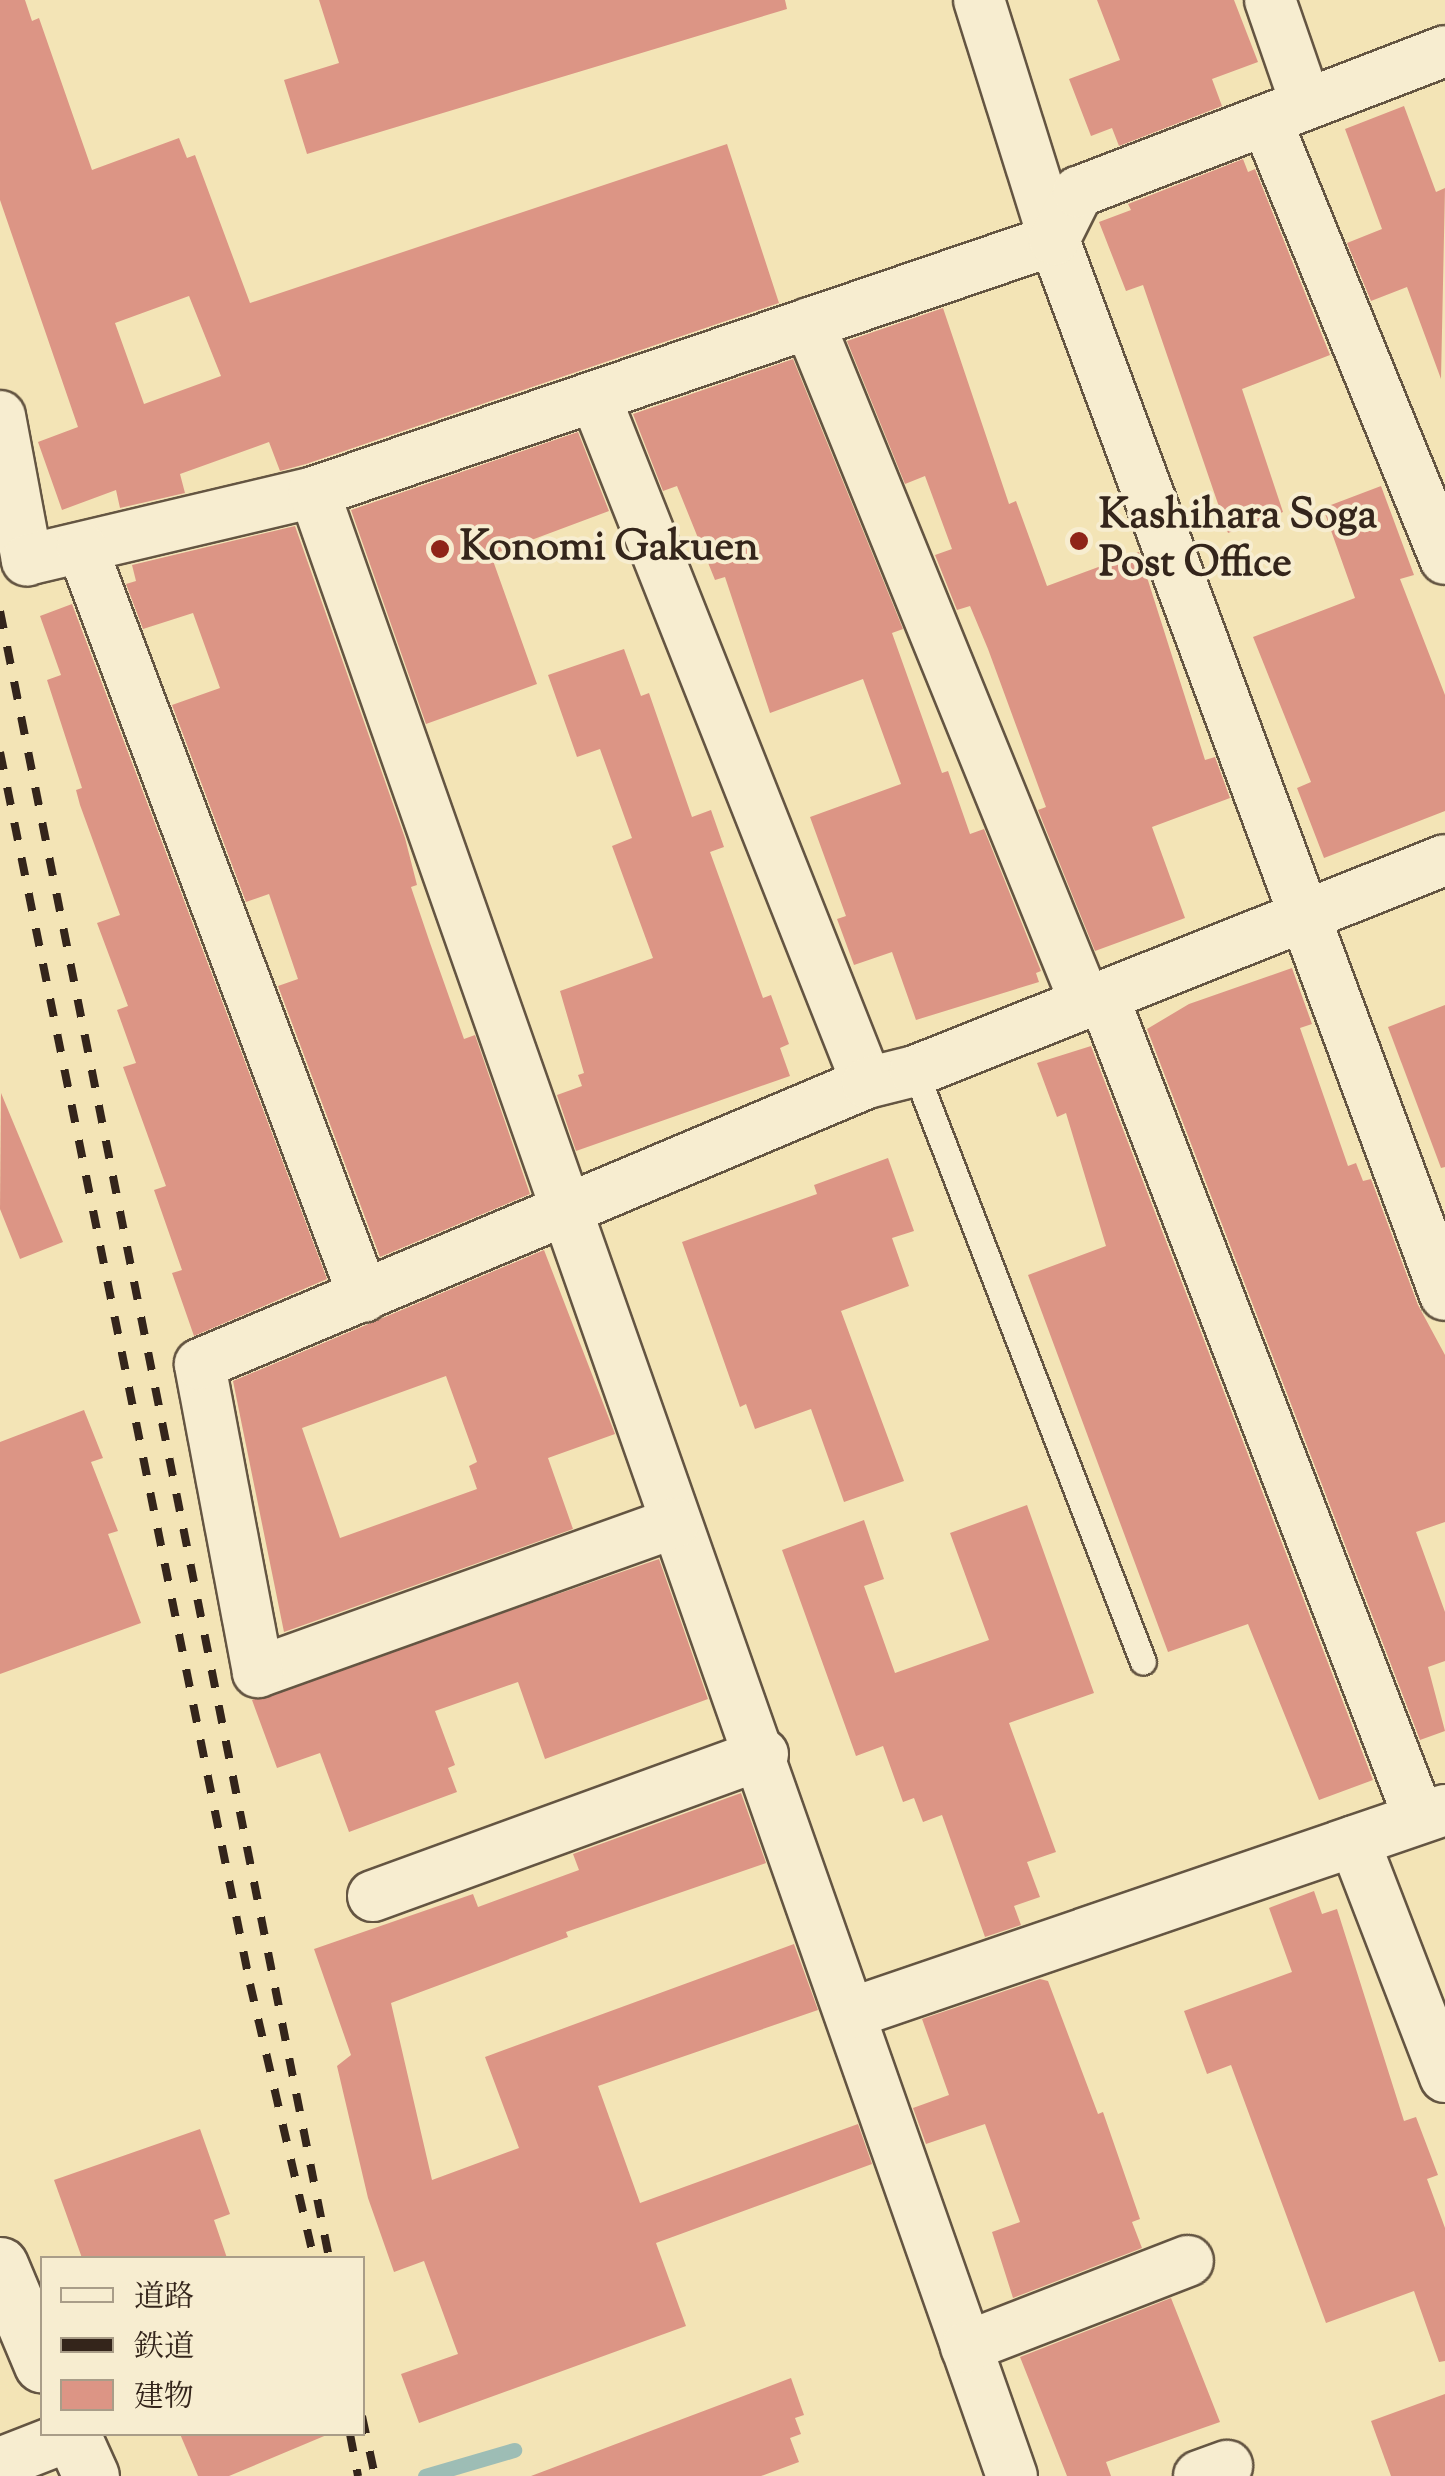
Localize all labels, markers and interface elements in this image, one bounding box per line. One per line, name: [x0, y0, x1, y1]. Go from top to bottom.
place label: Kashihara Soga Post Office: [1099, 492, 1377, 590]
place label: Konomi Gakuen: [460, 524, 759, 574]
marker: Kashihara Soga Post Office: [1068, 530, 1090, 552]
marker: Konomi Gakuen: [429, 538, 451, 560]
legend: [40, 2256, 365, 2436]
text: 道路: [134, 2277, 194, 2320]
text: 鉄道: [134, 2327, 194, 2370]
text: 建物: [134, 2377, 194, 2420]

